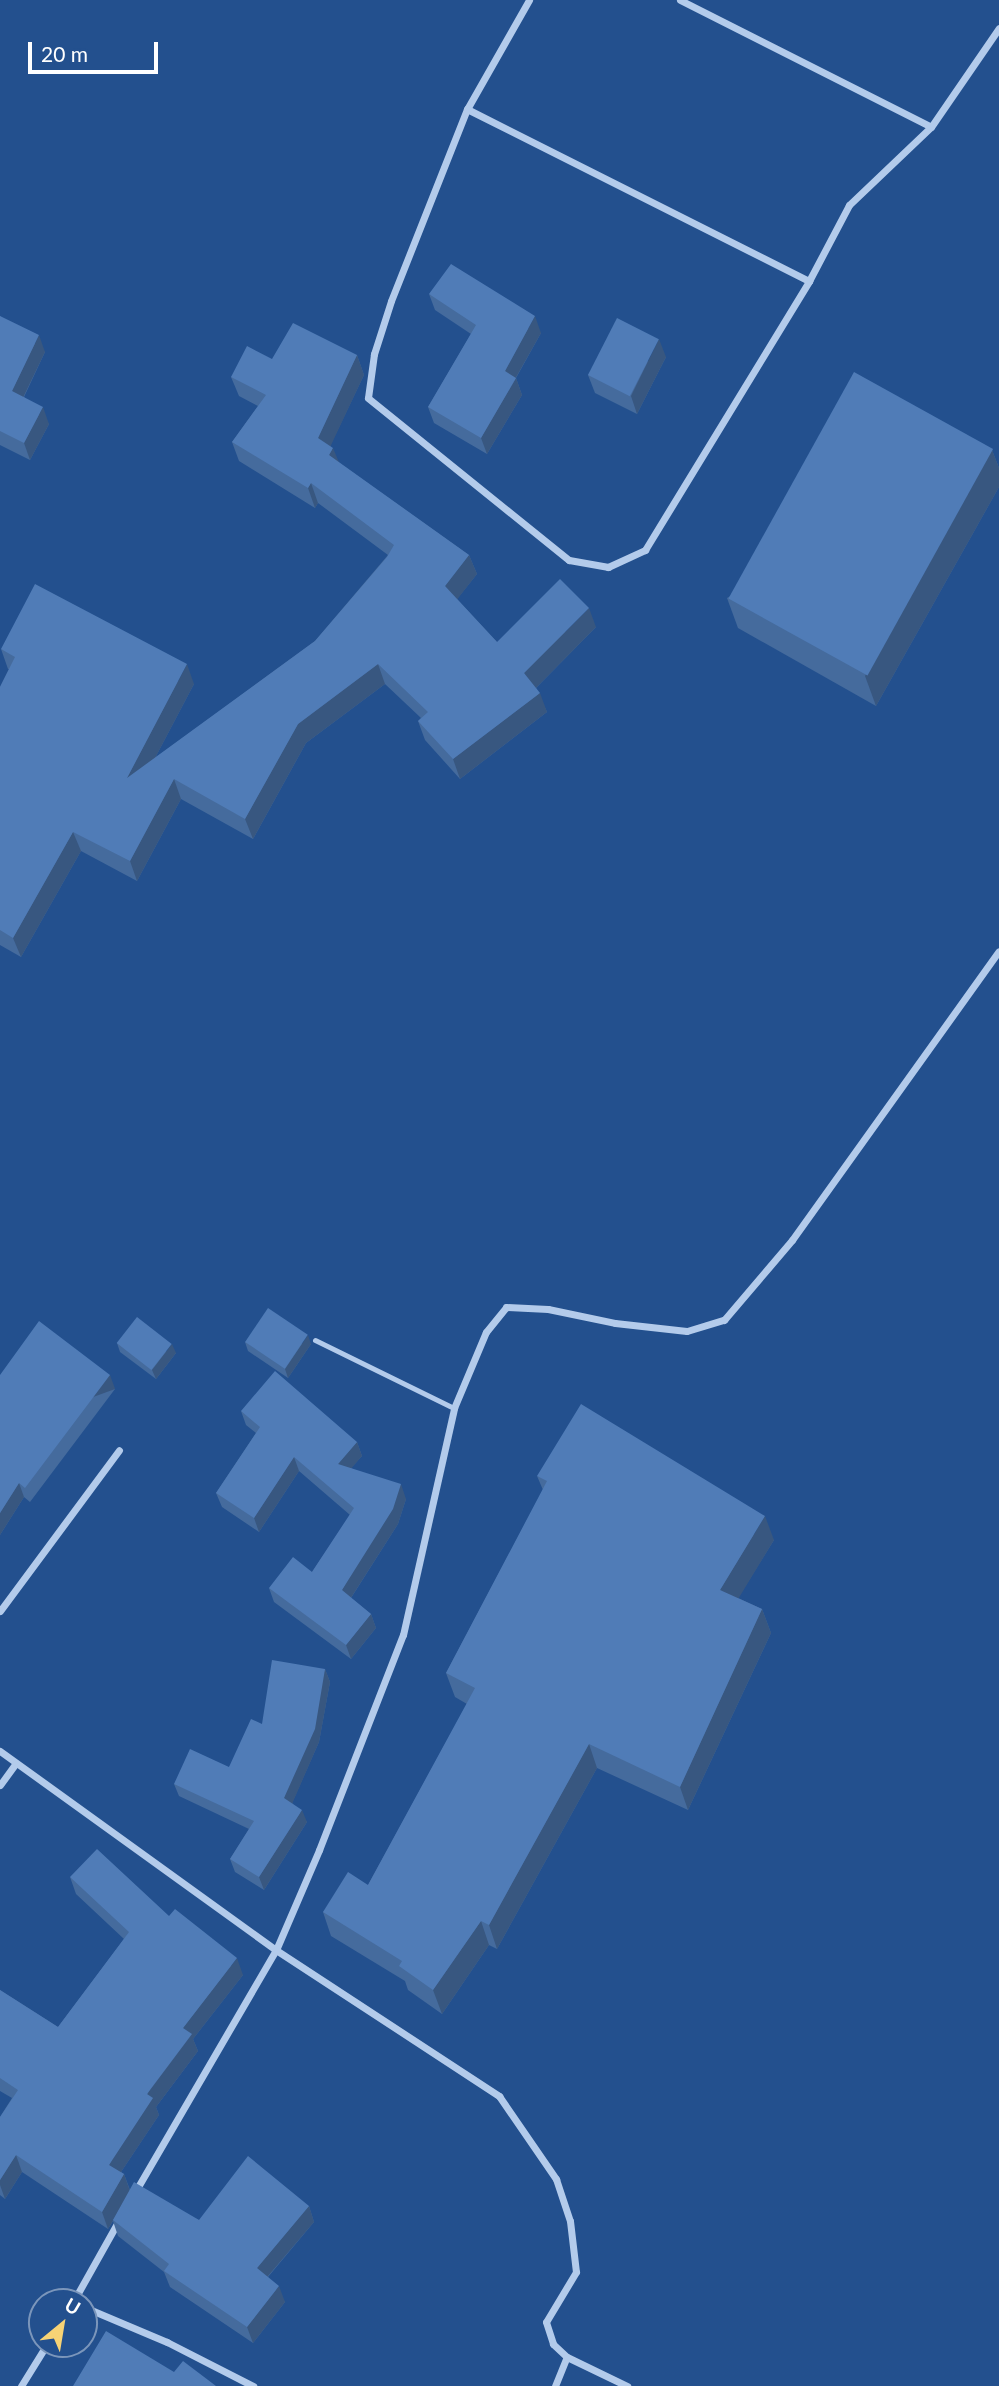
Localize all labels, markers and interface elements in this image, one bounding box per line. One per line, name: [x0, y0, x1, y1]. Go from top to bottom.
scale bar: [32, 28, 161, 72]
text: 20 m: [41, 41, 88, 66]
north arrow: [28, 2288, 98, 2358]
text: U: [61, 2293, 85, 2320]

